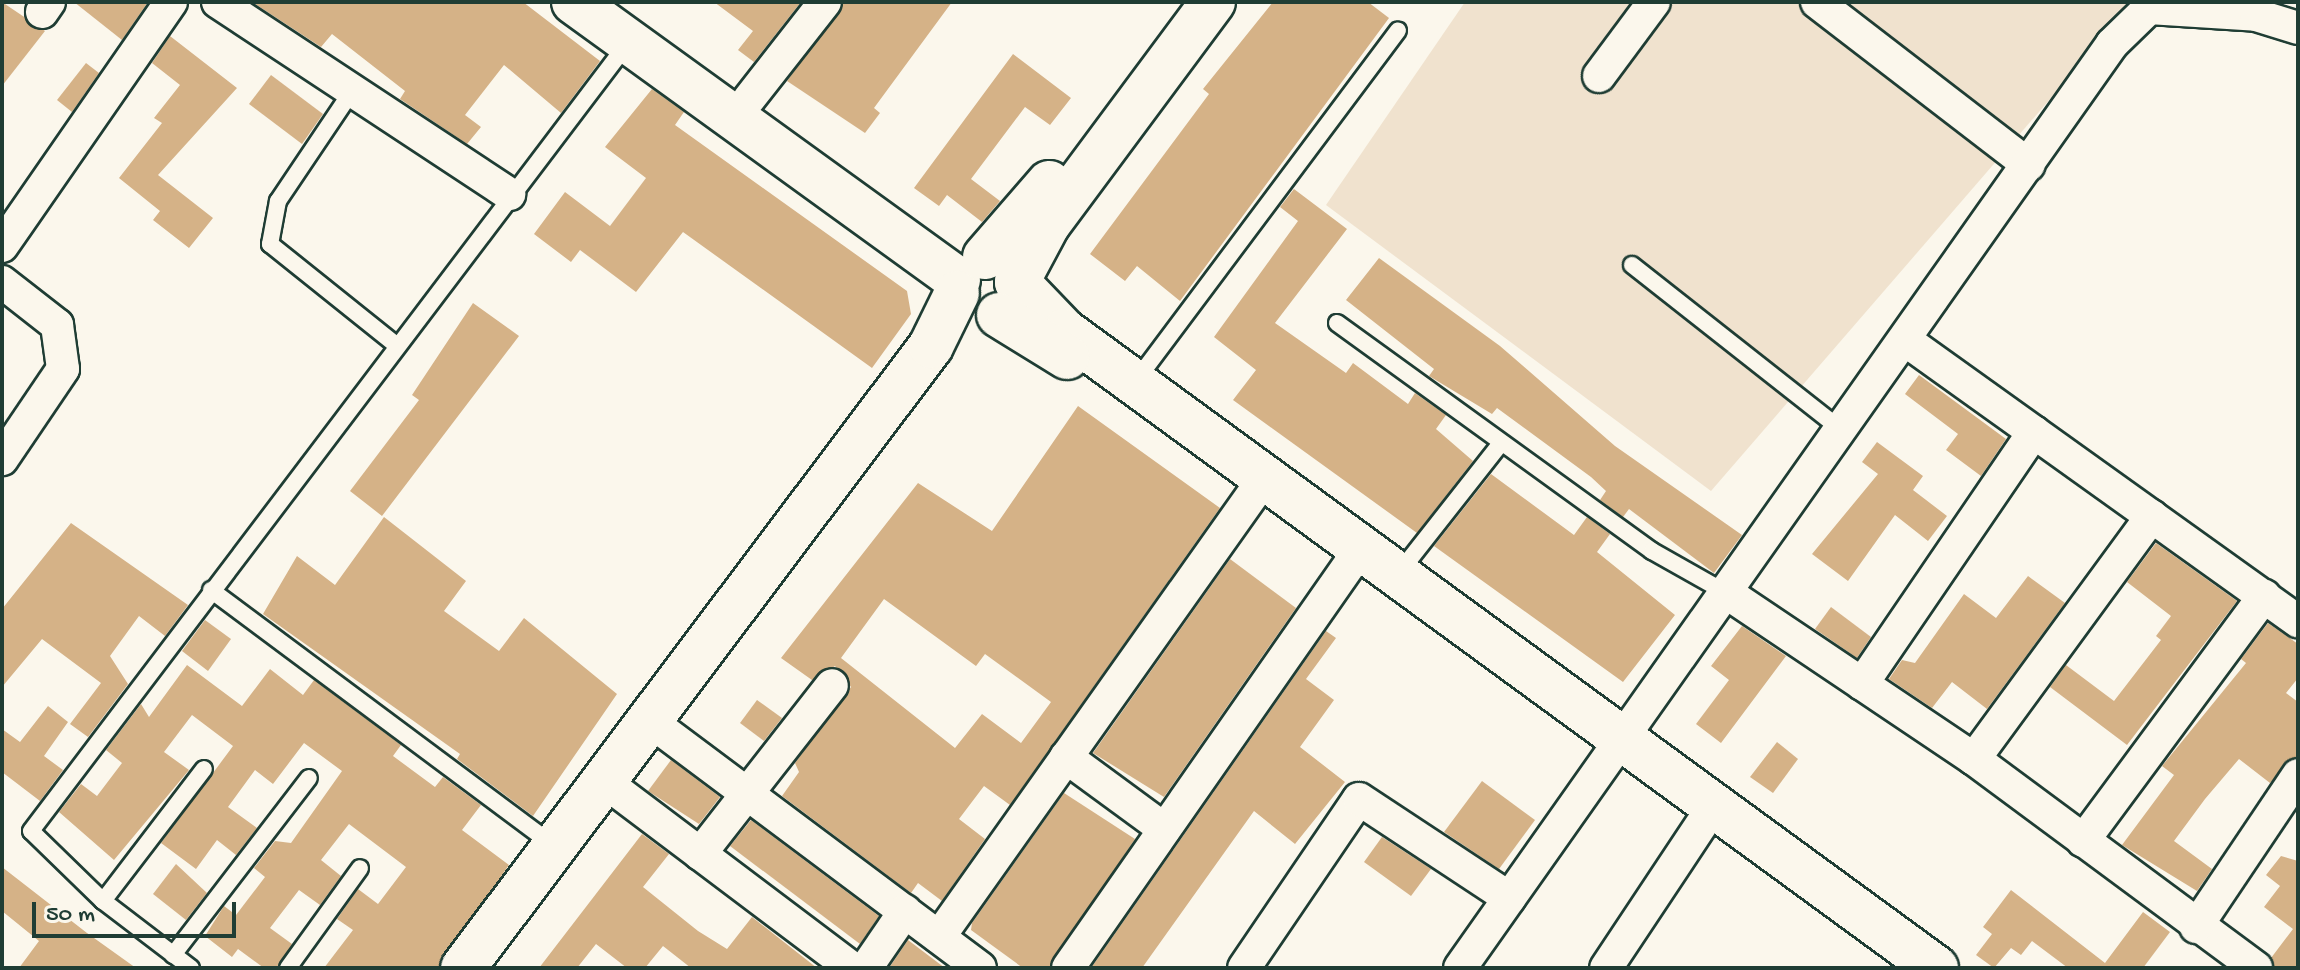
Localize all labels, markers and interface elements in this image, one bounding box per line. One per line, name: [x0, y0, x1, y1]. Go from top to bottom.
scale bar: [36, 886, 240, 936]
text: 50 m: [46, 901, 95, 930]

